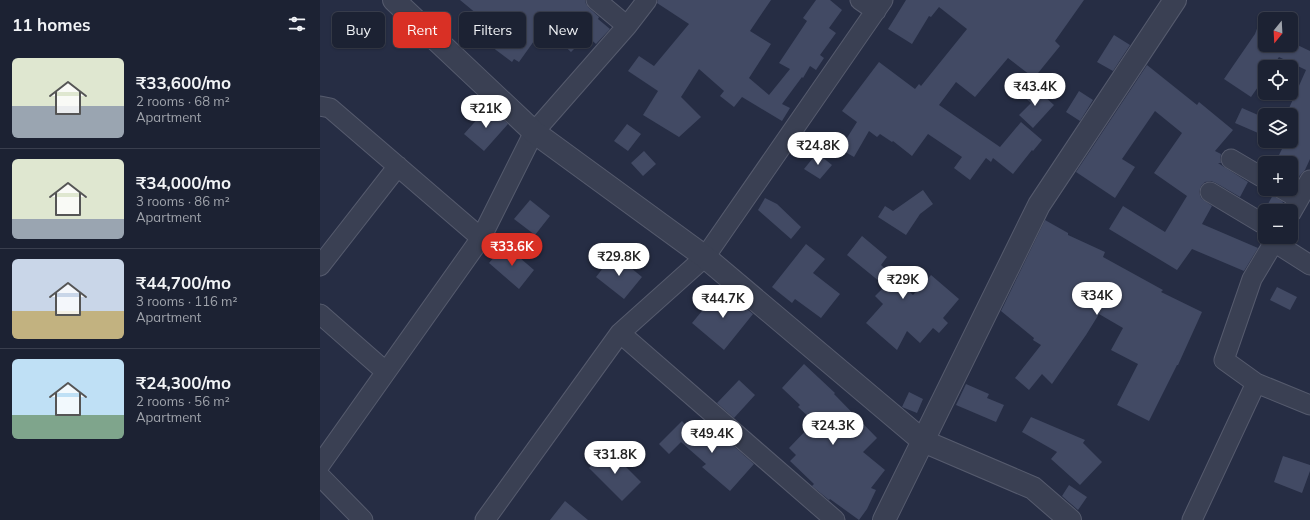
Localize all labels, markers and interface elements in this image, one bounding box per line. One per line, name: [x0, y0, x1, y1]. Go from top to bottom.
chip: Buy: [332, 12, 385, 48]
chip: Rent: [393, 12, 451, 48]
chip: Filters: [459, 12, 526, 48]
chip: New: [534, 12, 592, 48]
north arrow: [1258, 12, 1298, 52]
map controls: [1258, 12, 1298, 244]
icon: filters: [286, 13, 308, 35]
text: 11 homes: [12, 14, 91, 35]
button: locate: [1258, 60, 1298, 100]
text: ₹33,600/mo: [136, 72, 231, 93]
pin: ₹43.4K: [1002, 73, 1068, 107]
icon: home: [44, 74, 92, 122]
text: ₹43.4K: [1013, 78, 1057, 94]
text: 2 rooms · 68 m²: [136, 93, 230, 109]
pin: ₹21K: [462, 95, 510, 129]
text: ₹21K: [470, 100, 502, 116]
button: layers: [1258, 108, 1298, 148]
text: Apartment: [136, 109, 201, 125]
pin: ₹24.8K: [785, 132, 851, 166]
text: ₹24.8K: [796, 137, 840, 153]
button: +: [1258, 156, 1298, 196]
text: ₹34,000/mo: [136, 172, 231, 193]
icon: home: [44, 175, 92, 223]
text: 3 rooms · 86 m²: [136, 193, 230, 209]
button: −: [1258, 204, 1298, 244]
text: Apartment: [136, 209, 201, 225]
pin: ₹33.6K: [479, 233, 545, 267]
text: ₹33.6K: [490, 238, 534, 254]
pin: ₹29.8K: [586, 243, 652, 277]
text: ₹29.8K: [597, 248, 641, 264]
pin: ₹29K: [879, 266, 927, 300]
text: ₹29K: [887, 271, 919, 287]
text: ₹44,700/mo: [136, 272, 231, 293]
icon: home: [44, 275, 92, 323]
pin: ₹34K: [1073, 282, 1121, 316]
pin: ₹44.7K: [690, 285, 756, 319]
text: ₹34K: [1081, 287, 1113, 303]
text: ₹44.7K: [701, 290, 745, 306]
text: 3 rooms · 116 m²: [136, 293, 237, 309]
text: Apartment: [136, 309, 201, 325]
text: ₹24,300/mo: [136, 372, 231, 393]
icon: home: [44, 375, 92, 423]
text: 2 rooms · 56 m²: [136, 393, 230, 409]
text: Apartment: [136, 409, 201, 425]
pin: ₹24.3K: [800, 412, 866, 446]
text: ₹24.3K: [811, 417, 855, 433]
pin: ₹49.4K: [679, 420, 745, 454]
text: ₹49.4K: [690, 425, 734, 441]
pin: ₹31.8K: [582, 441, 648, 475]
text: ₹31.8K: [593, 446, 637, 462]

